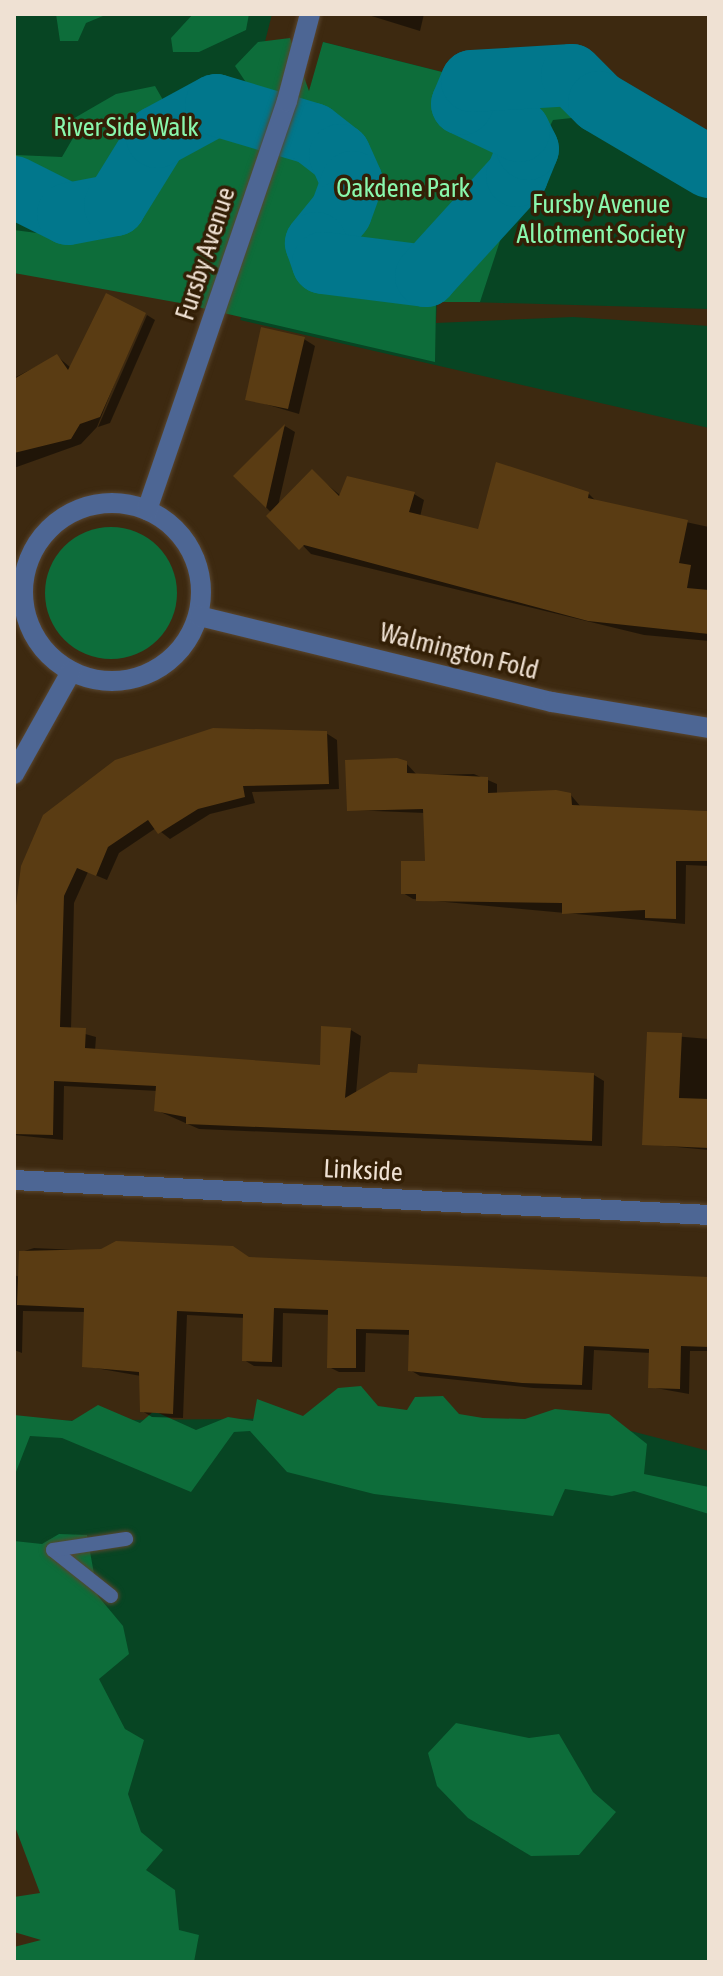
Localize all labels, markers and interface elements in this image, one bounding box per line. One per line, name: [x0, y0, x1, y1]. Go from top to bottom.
park label: River Side Walk: [53, 112, 199, 144]
park label: Oakdene Park: [336, 173, 470, 205]
street label: Fursby Avenue: [170, 184, 242, 324]
park label: Fursby Avenue Allotment Society: [517, 189, 685, 250]
street label: Walmington Fold: [376, 617, 542, 687]
street label: Linkside: [323, 1153, 403, 1189]

